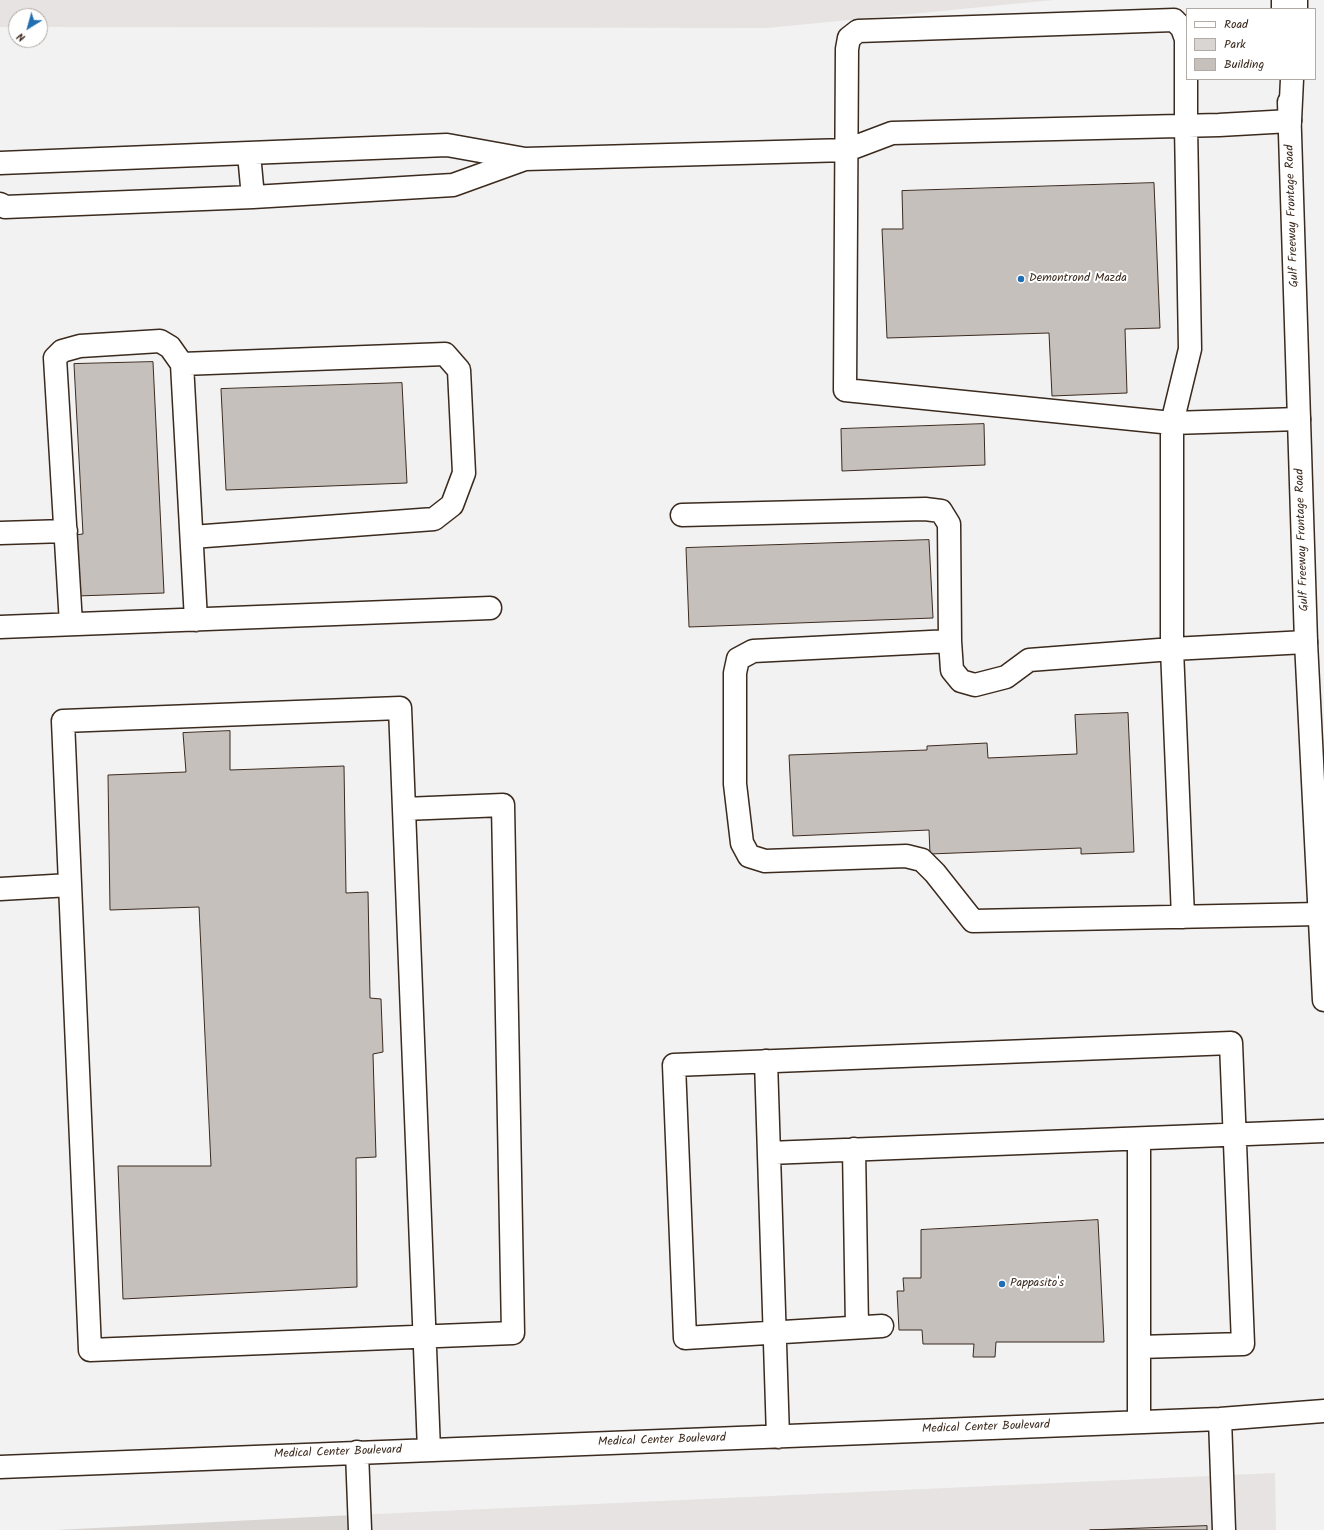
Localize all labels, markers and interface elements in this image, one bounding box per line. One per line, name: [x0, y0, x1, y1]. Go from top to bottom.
north arrow: [8, 8, 48, 48]
legend: [1186, 8, 1316, 80]
text: Road: [1224, 15, 1248, 34]
text: N: [13, 28, 30, 46]
text: Park: [1224, 35, 1246, 54]
text: Building: [1224, 55, 1264, 74]
street label: Gulf Freeway Frontage Road: [1283, 144, 1303, 288]
place label: Demontrond Mazda: [1029, 272, 1127, 286]
marker: Demontrond Mazda: [1016, 274, 1026, 284]
street label: Gulf Freeway Frontage Road: [1293, 468, 1313, 612]
place label: Pappasito's: [1010, 1277, 1064, 1291]
marker: Pappasito's: [997, 1279, 1007, 1289]
street label: Medical Center Boulevard: [922, 1419, 1050, 1437]
street label: Medical Center Boulevard: [598, 1432, 726, 1450]
street label: Medical Center Boulevard: [274, 1444, 402, 1462]

